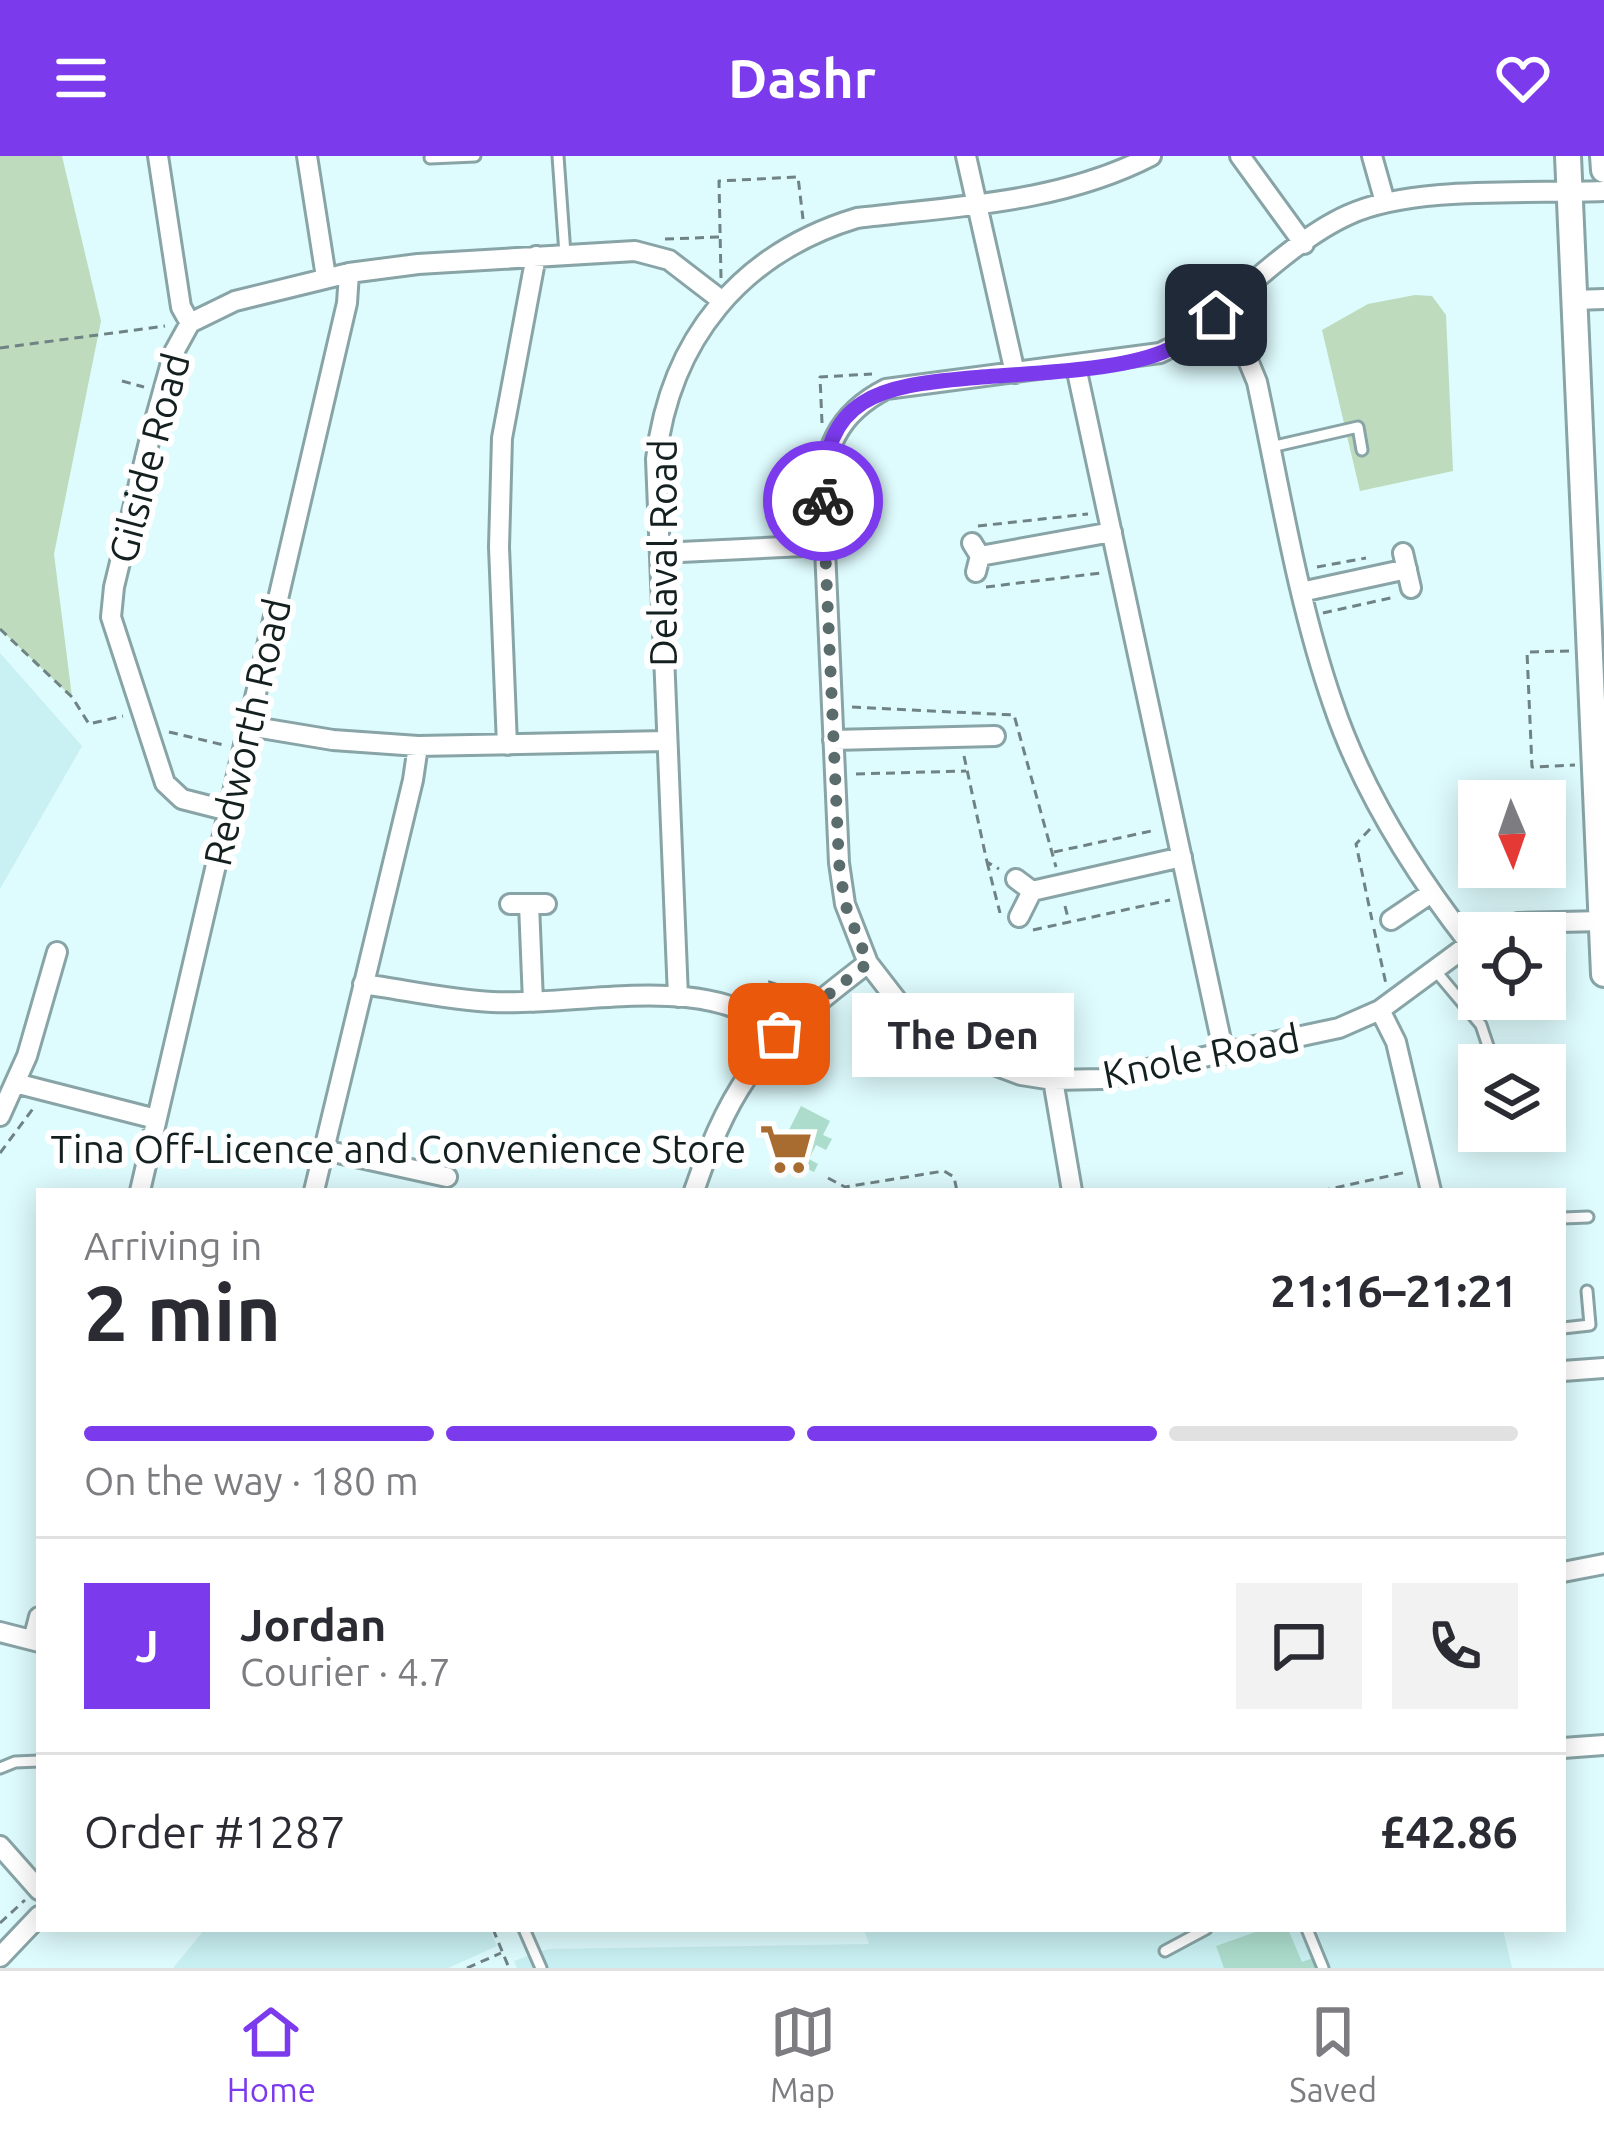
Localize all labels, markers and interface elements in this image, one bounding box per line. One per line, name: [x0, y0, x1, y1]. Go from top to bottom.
icon: menu: [48, 45, 114, 111]
icon: heart: [1490, 45, 1556, 111]
text: Dashr: [728, 48, 876, 108]
pin: [1165, 264, 1267, 366]
icon: home: [1183, 282, 1249, 348]
street label: Gilside Road: [100, 348, 197, 567]
street label: Delaval Road: [641, 439, 684, 667]
courier: [763, 441, 883, 561]
icon: bike: [790, 468, 856, 534]
street label: Redworth Road: [195, 594, 298, 870]
north arrow: [1458, 780, 1566, 888]
map controls: [1458, 780, 1566, 1152]
button: locate: [1458, 912, 1566, 1020]
pin: [728, 983, 830, 1085]
callout: The Den: [851, 992, 1073, 1076]
icon: bag: [746, 1001, 812, 1067]
text: The Den: [887, 1013, 1039, 1056]
street label: Knole Road: [1099, 1015, 1303, 1096]
button: layers: [1458, 1044, 1566, 1152]
supermarket icon: Tina Off-Licence and Convenience Store: [757, 1120, 815, 1178]
place label: Tina Off-Licence and Convenience Store: [50, 1127, 746, 1170]
text: Arriving in: [84, 1224, 262, 1267]
text: 21:16–21:21: [1270, 1265, 1518, 1316]
text: 2 min: [84, 1268, 281, 1356]
text: On the way · 180 m: [84, 1459, 419, 1502]
button: chat: [1236, 1583, 1362, 1709]
button: phone: [1392, 1583, 1518, 1709]
text: Jordan: [240, 1599, 386, 1650]
text: J: [135, 1620, 159, 1671]
text: Courier · 4.7: [240, 1650, 451, 1693]
text: Order #1287: [84, 1806, 346, 1857]
text: £42.86: [1380, 1806, 1518, 1857]
tab: Home: [227, 1999, 316, 2108]
tab: Map: [770, 1999, 836, 2108]
tab: Saved: [1289, 1999, 1377, 2108]

